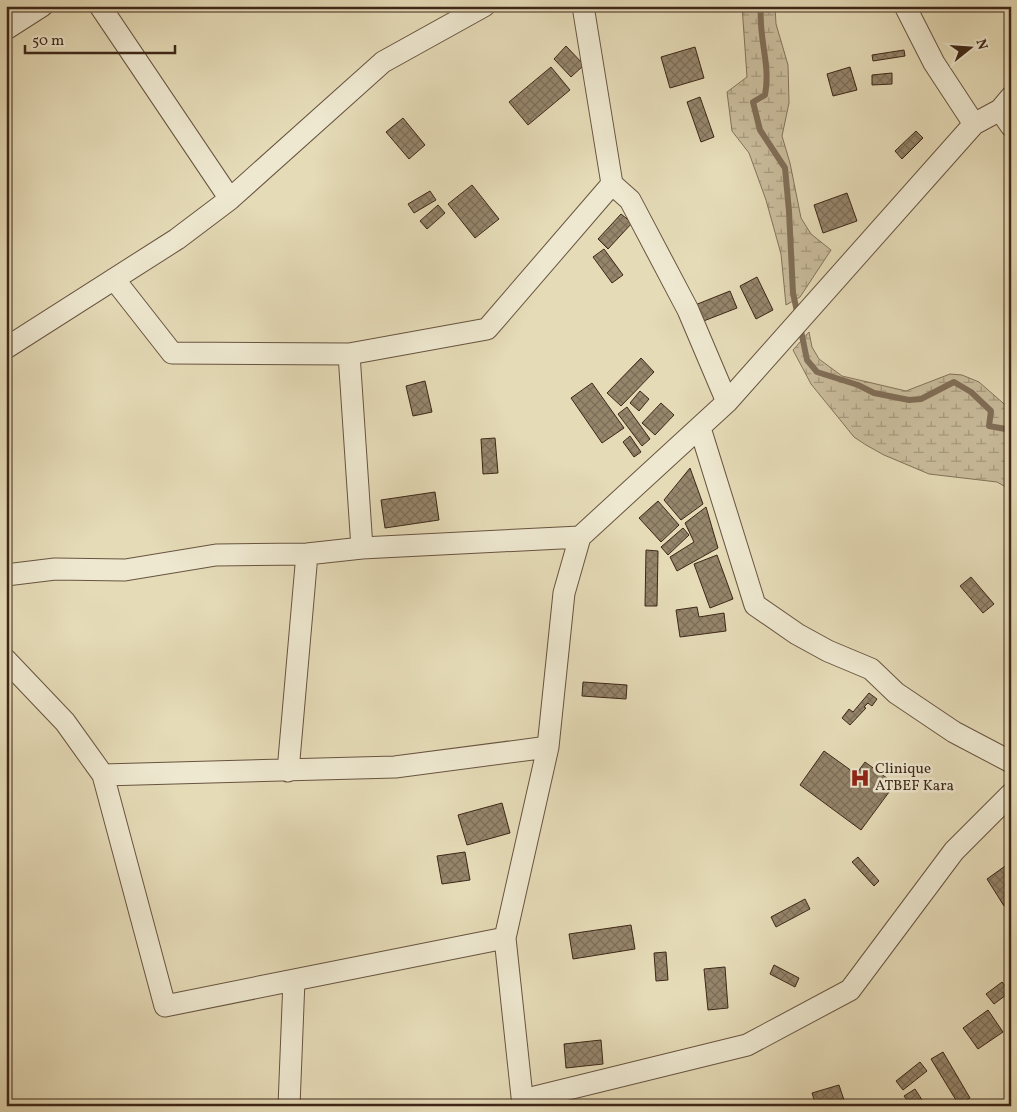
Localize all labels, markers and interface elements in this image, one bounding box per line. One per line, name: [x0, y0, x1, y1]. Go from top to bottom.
scale bar: [25, 22, 175, 54]
north arrow: [944, 22, 994, 72]
text: 50 m: [32, 31, 64, 52]
text: N: [970, 37, 992, 52]
place label: Clinique ATBEF Kara: [875, 759, 954, 797]
hospital icon: Clinique ATBEF Kara: [849, 767, 871, 789]

